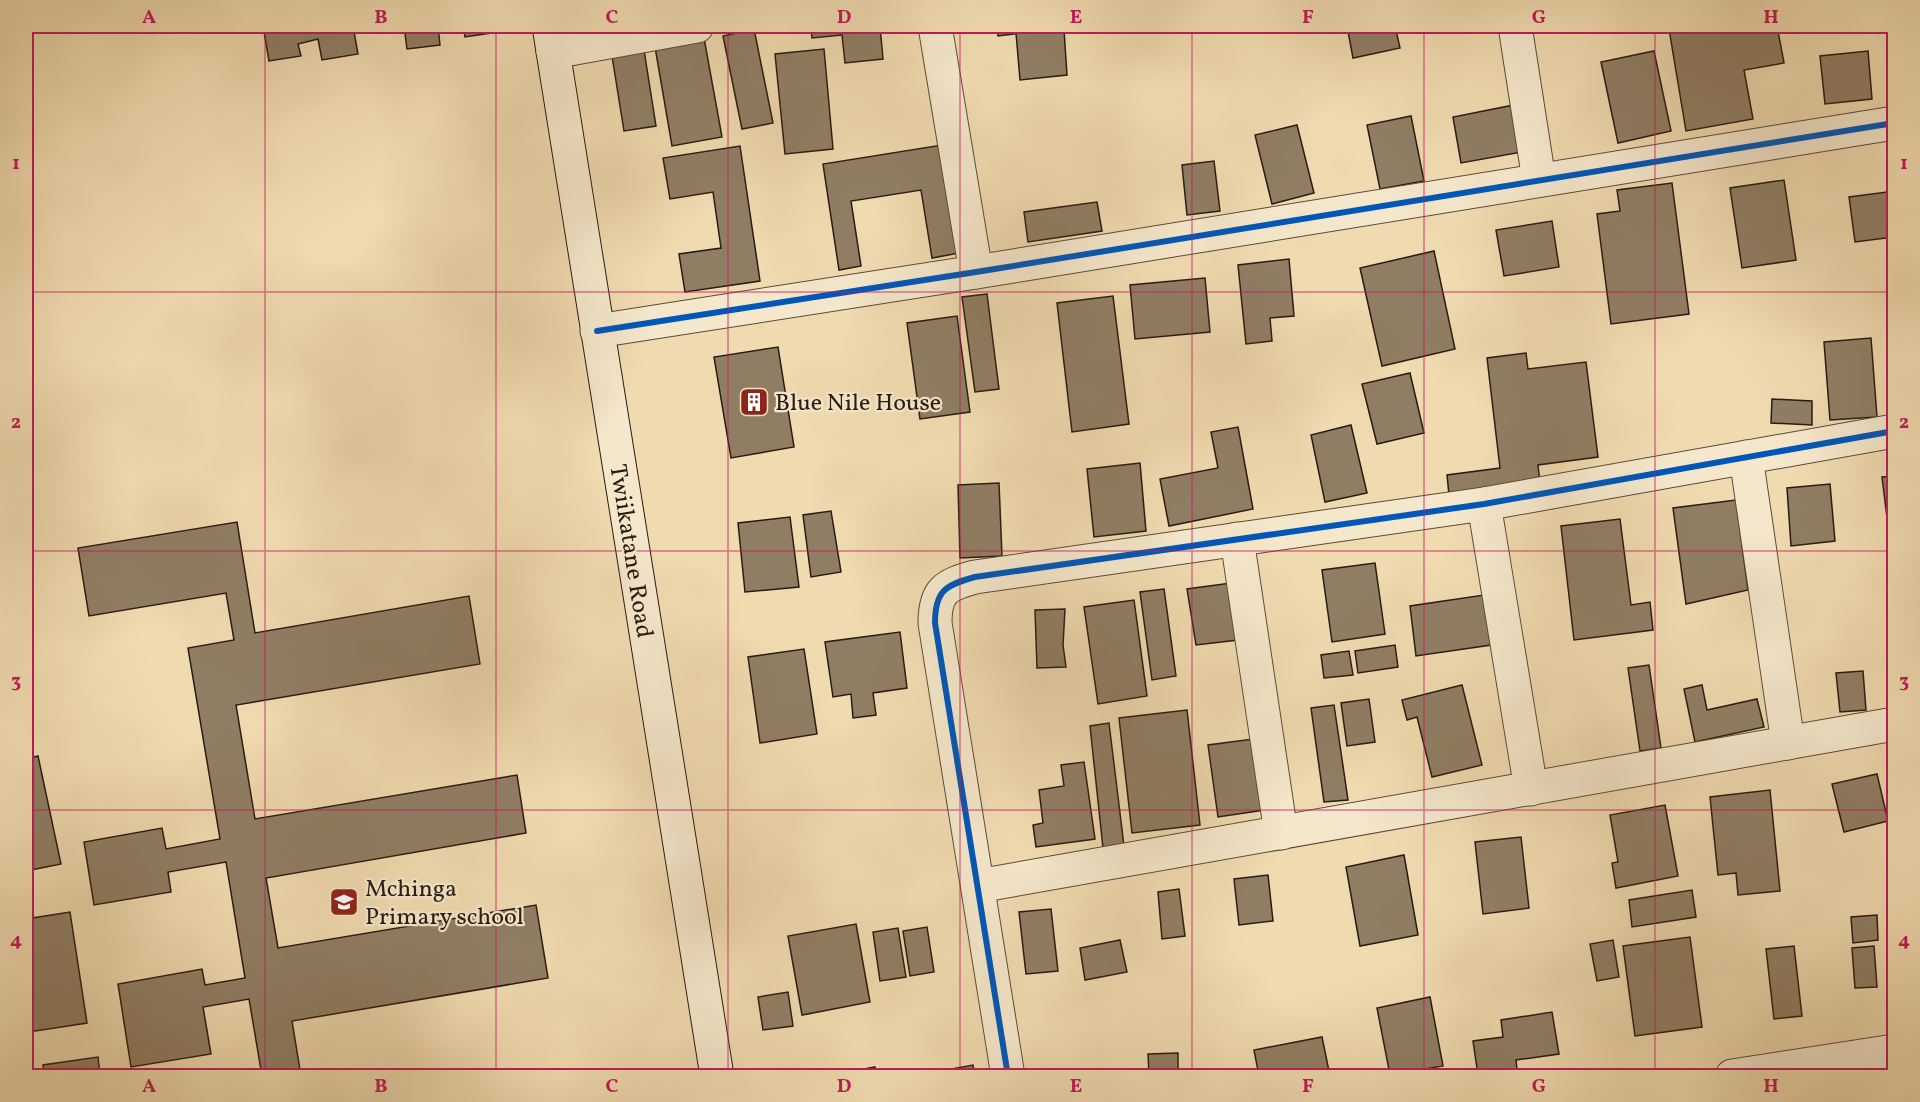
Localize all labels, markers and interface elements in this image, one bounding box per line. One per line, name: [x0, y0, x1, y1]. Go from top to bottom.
text: A: [142, 4, 156, 32]
text: B: [374, 4, 388, 32]
text: C: [606, 4, 619, 32]
text: D: [837, 4, 851, 32]
text: E: [1070, 4, 1082, 32]
text: F: [1302, 4, 1314, 32]
text: G: [1532, 4, 1546, 32]
text: H: [1763, 4, 1779, 32]
text: 1: [12, 150, 20, 178]
text: 1: [1900, 150, 1908, 178]
building icon: Blue Nile House: [738, 386, 770, 418]
place label: Blue Nile House: [775, 387, 941, 421]
text: 2: [11, 409, 21, 437]
text: 2: [1899, 409, 1909, 437]
street label: Twiikatane Road: [599, 462, 661, 641]
text: 3: [11, 668, 21, 696]
text: 3: [1899, 668, 1909, 696]
place label: Mchinga Primary school: [365, 873, 524, 935]
school or university icon: Mchinga Primary school: [328, 886, 360, 918]
text: 4: [10, 927, 22, 955]
text: 4: [1898, 927, 1910, 955]
text: A: [142, 1073, 156, 1101]
text: B: [374, 1073, 388, 1101]
text: C: [606, 1073, 619, 1101]
text: D: [837, 1073, 851, 1101]
text: E: [1070, 1073, 1082, 1101]
text: F: [1302, 1073, 1314, 1101]
text: G: [1532, 1073, 1546, 1101]
text: H: [1763, 1073, 1779, 1101]

